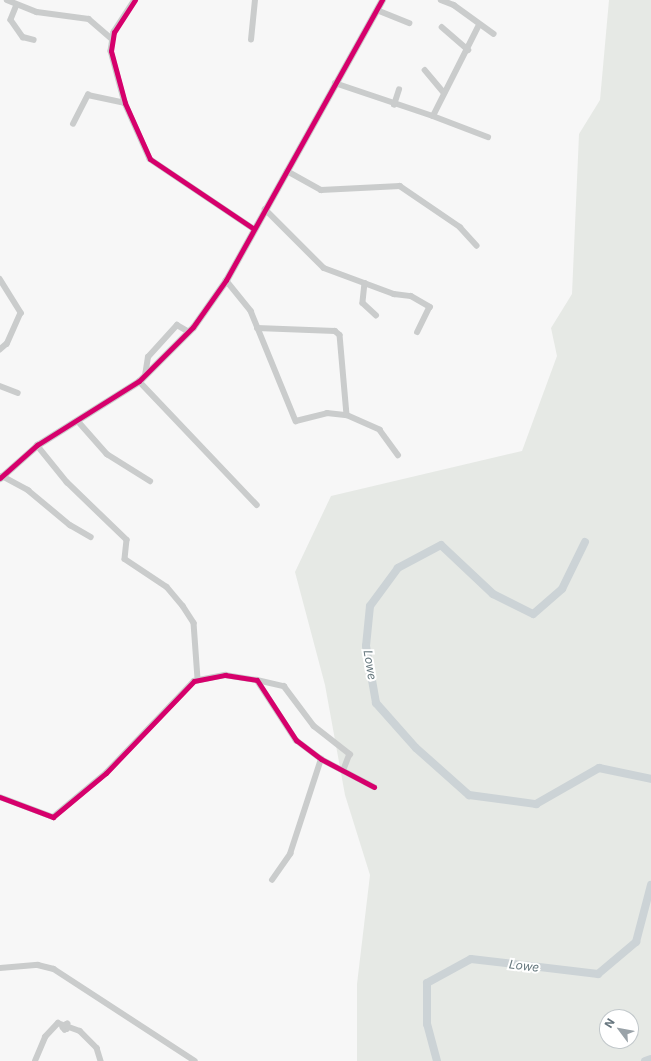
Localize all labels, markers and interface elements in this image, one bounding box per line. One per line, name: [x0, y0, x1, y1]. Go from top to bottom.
water label: Lowe: [361, 649, 379, 681]
water label: Lowe: [508, 957, 540, 975]
north arrow: [599, 1009, 639, 1049]
text: N: [602, 1016, 618, 1030]

